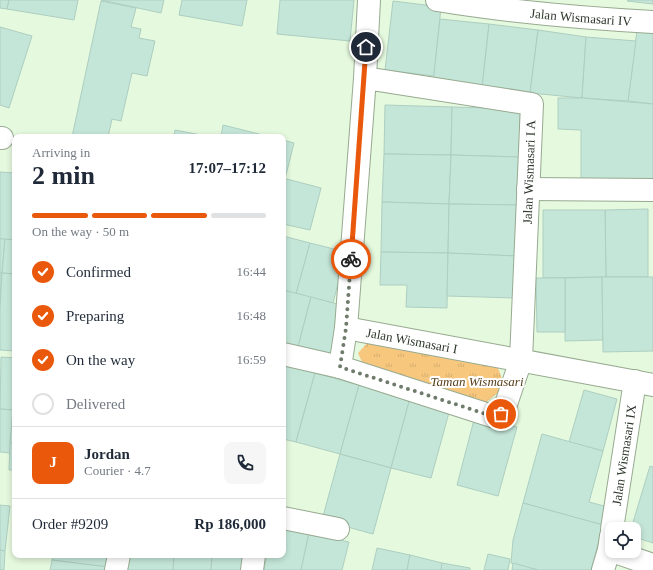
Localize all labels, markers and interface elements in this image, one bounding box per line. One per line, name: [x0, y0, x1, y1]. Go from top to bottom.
street label: Jalan Wismasari IV: [529, 5, 633, 28]
pin: [349, 30, 383, 64]
icon: home: [355, 36, 377, 58]
street label: Jalan Wismasari I A: [520, 119, 538, 224]
text: Arriving in: [32, 145, 90, 160]
text: 17:07–17:12: [189, 160, 266, 176]
text: 2 min: [32, 161, 95, 190]
text: On the way · 50 m: [32, 224, 129, 239]
courier: [331, 239, 371, 279]
icon: bike: [340, 248, 362, 270]
icon: check: [32, 261, 54, 283]
text: Confirmed: [66, 264, 131, 280]
text: 16:44: [236, 264, 266, 279]
icon: check: [32, 305, 54, 327]
text: Preparing: [66, 308, 124, 324]
text: 16:48: [236, 308, 266, 323]
street label: Jalan Wismasari I: [365, 324, 459, 356]
icon: check: [32, 349, 54, 371]
text: On the way: [66, 352, 135, 368]
text: 16:59: [236, 352, 266, 367]
park label: Taman Wismasari: [430, 374, 524, 389]
text: Delivered: [66, 396, 125, 412]
pin: [484, 397, 518, 431]
icon: bag: [490, 403, 512, 425]
street label: Jalan Wismasari IX: [608, 403, 639, 506]
button: phone: [224, 442, 266, 484]
text: Jordan: [84, 446, 130, 462]
text: J: [49, 454, 57, 470]
text: Courier · 4.7: [84, 463, 151, 478]
text: Order #9209: [32, 516, 108, 532]
text: Rp 186,000: [194, 516, 266, 532]
map controls: [605, 522, 641, 558]
button: locate: [605, 522, 641, 558]

